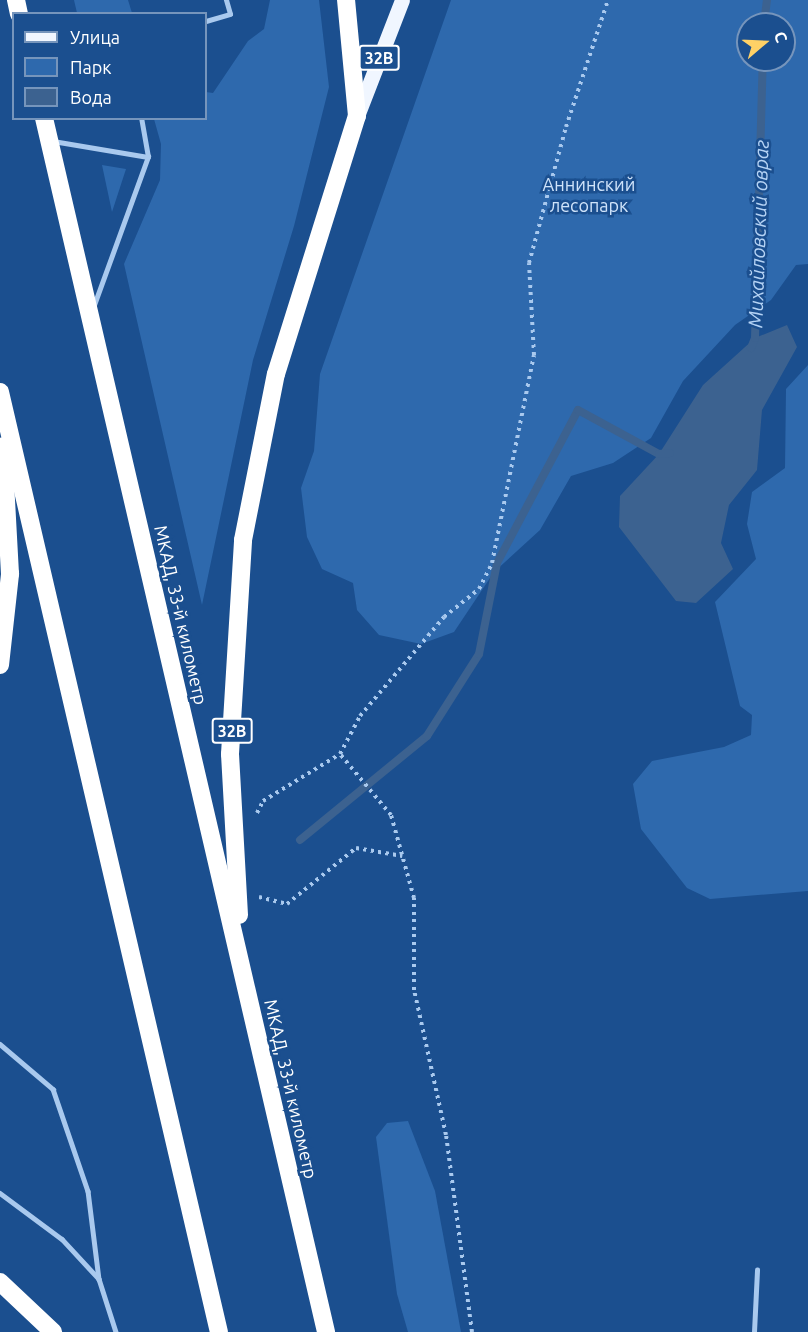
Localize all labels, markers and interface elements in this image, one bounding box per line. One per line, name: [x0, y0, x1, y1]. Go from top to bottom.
legend: [12, 12, 207, 120]
north arrow: [736, 12, 796, 72]
text: Улица: [70, 27, 120, 47]
text: С: [771, 29, 791, 45]
road number: 32B: [358, 45, 400, 71]
text: Парк: [70, 57, 111, 77]
text: Вода: [70, 87, 112, 107]
water label: Михайловский овраг: [743, 140, 773, 328]
park label: Аннинский лесопарк: [543, 174, 635, 216]
street label: МКАД, 33-й километр: [150, 523, 212, 707]
road number: 32B: [211, 718, 253, 744]
street label: МКАД, 33-й километр: [260, 997, 322, 1181]

